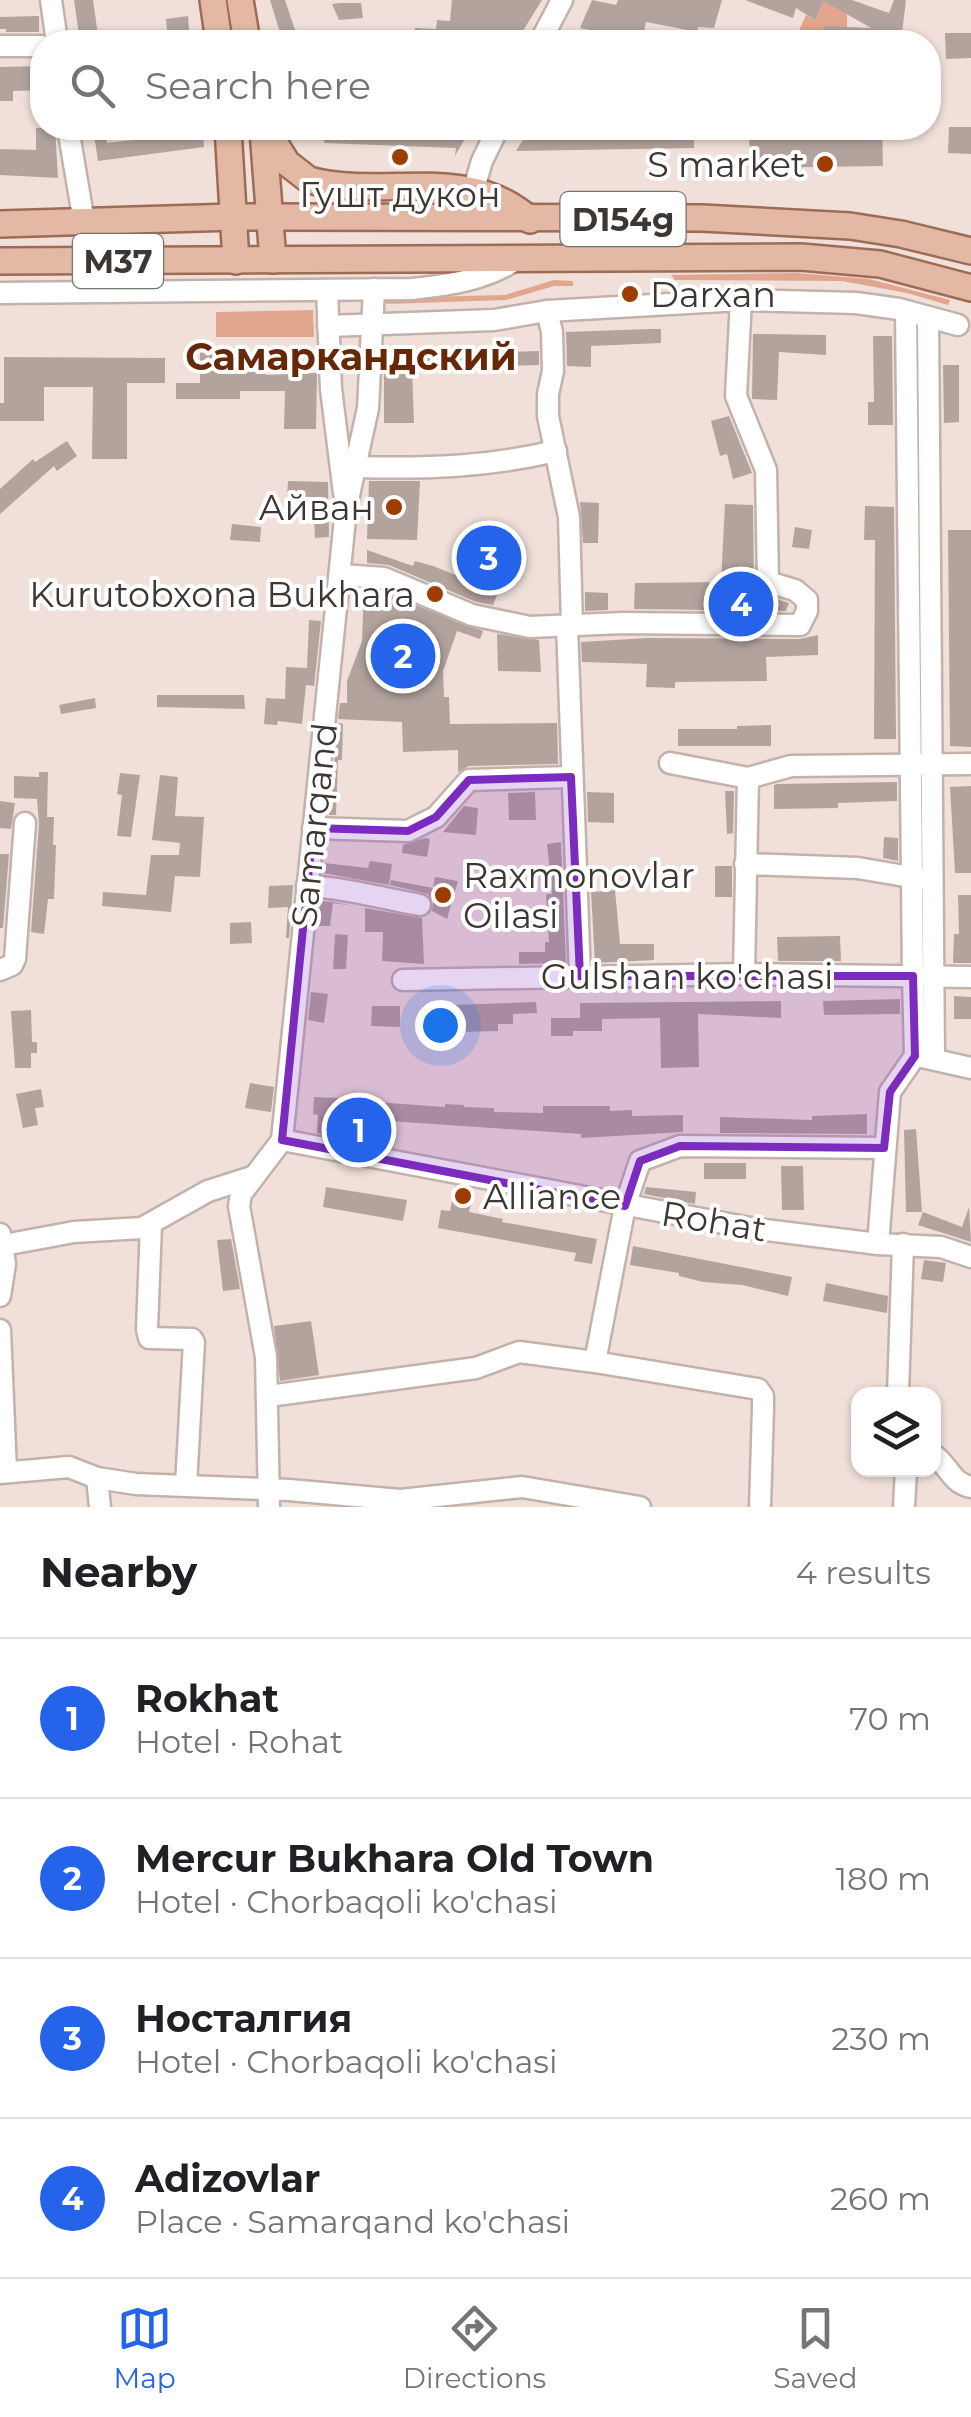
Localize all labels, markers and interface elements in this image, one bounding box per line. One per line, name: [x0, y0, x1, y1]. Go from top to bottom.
search box: [30, 30, 941, 140]
icon: search: [65, 58, 120, 113]
text: Search here: [145, 62, 371, 109]
place label: S market: [647, 143, 805, 186]
marker: Гушт дукон: [389, 146, 411, 168]
marker: S market: [814, 153, 836, 175]
place label: Гушт дукон: [299, 173, 501, 216]
road number: D154g: [560, 192, 686, 246]
road number: M37: [73, 234, 163, 288]
place label: Darxan: [650, 273, 776, 316]
marker: Darxan: [619, 283, 641, 305]
district label: Самаркандский: [185, 333, 517, 380]
place label: Айван: [259, 486, 374, 529]
marker: Айван: [383, 496, 405, 518]
pin: 3: [456, 520, 522, 596]
pin: 4: [708, 566, 774, 642]
place label: Kurutobxona Bukhara: [29, 573, 415, 616]
marker: Kurutobxona Bukhara: [424, 583, 446, 605]
pin: 2: [370, 618, 436, 694]
street label: Samarqand: [282, 721, 346, 929]
place label: Raxmonovlar Oilasi: [463, 854, 695, 937]
marker: Raxmonovlar Oilasi: [432, 884, 454, 906]
street label: Gulshan ko'chasi: [541, 955, 833, 998]
your location: [415, 1000, 466, 1051]
pin: 1: [326, 1092, 392, 1168]
place label: Alliance: [483, 1175, 621, 1218]
marker: Alliance: [452, 1185, 474, 1207]
street label: Rohat: [658, 1191, 770, 1251]
map controls: [851, 1387, 941, 1477]
button: layers: [851, 1387, 941, 1477]
text: Nearby: [40, 1546, 197, 1598]
text: 4 results: [796, 1553, 931, 1592]
text: Rokhat: [135, 1675, 279, 1722]
text: 1: [66, 1699, 79, 1738]
text: 70 m: [849, 1699, 931, 1738]
text: Hotel · Rohat: [135, 1722, 343, 1761]
text: Mercur Bukhara Old Town: [135, 1835, 654, 1882]
text: 2: [63, 1859, 82, 1898]
text: 180 m: [836, 1859, 931, 1898]
text: Hotel · Chorbaqoli ko'chasi: [135, 1882, 558, 1921]
text: Носталгия: [135, 1995, 352, 2042]
text: 3: [63, 2019, 82, 2058]
text: 230 m: [831, 2019, 931, 2058]
text: Hotel · Chorbaqoli ko'chasi: [135, 2042, 558, 2081]
text: Adizovlar: [135, 2155, 320, 2202]
text: 4: [61, 2179, 84, 2218]
text: 260 m: [830, 2179, 931, 2218]
text: Place · Samarqand ko'chasi: [135, 2202, 570, 2241]
tab: Map: [114, 2301, 176, 2395]
tab: Directions: [403, 2301, 546, 2395]
tab: Saved: [773, 2301, 857, 2395]

